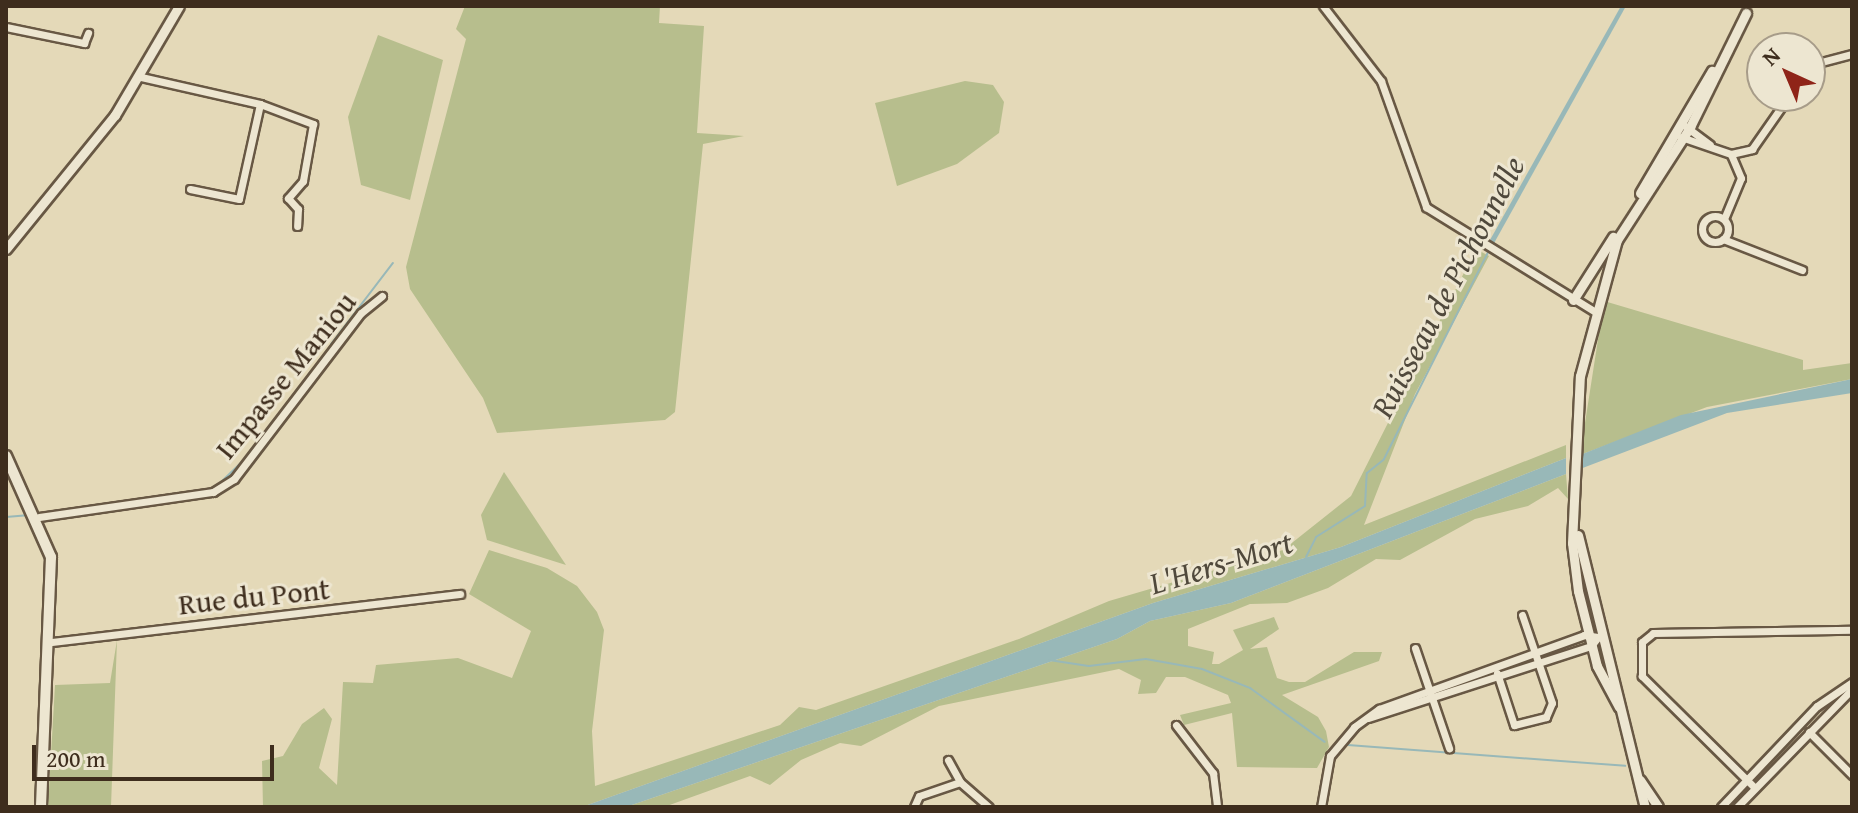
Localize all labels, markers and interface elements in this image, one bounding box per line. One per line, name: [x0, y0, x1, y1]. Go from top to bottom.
north arrow: [1746, 32, 1826, 112]
text: N: [1754, 40, 1787, 73]
water label: Ruisseau de Pichounelle: [1363, 150, 1533, 424]
street label: Impasse Maniou: [207, 284, 363, 466]
water label: L'Hers-Mort: [1145, 523, 1297, 603]
street label: Rue du Pont: [177, 570, 331, 622]
scale bar: [36, 729, 278, 779]
text: 200 m: [46, 741, 106, 776]

